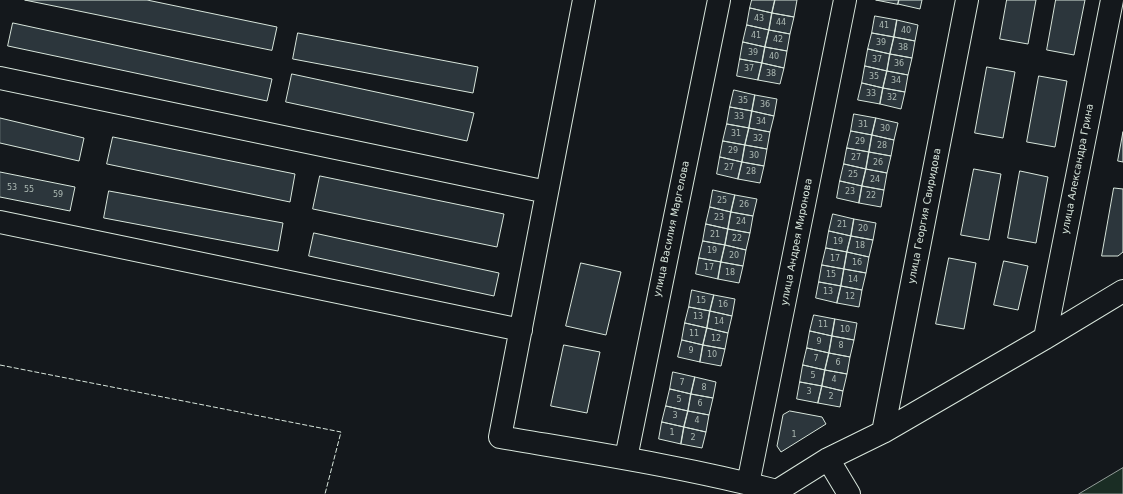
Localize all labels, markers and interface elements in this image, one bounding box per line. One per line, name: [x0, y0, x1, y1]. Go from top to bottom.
house number: 43: [754, 14, 764, 24]
house number: 44: [776, 18, 786, 28]
house number: 41: [879, 21, 889, 31]
house number: 40: [901, 26, 911, 36]
house number: 41: [751, 31, 761, 41]
house number: 42: [773, 35, 783, 45]
house number: 39: [876, 38, 886, 48]
house number: 38: [898, 43, 908, 53]
house number: 39: [748, 48, 758, 58]
house number: 40: [769, 52, 779, 62]
house number: 37: [872, 55, 882, 65]
house number: 36: [894, 59, 904, 69]
house number: 37: [744, 64, 754, 74]
house number: 38: [766, 69, 776, 79]
house number: 35: [869, 72, 879, 82]
house number: 34: [891, 76, 901, 86]
house number: 33: [866, 89, 876, 99]
house number: 32: [887, 93, 897, 103]
house number: 35: [738, 96, 748, 106]
house number: 36: [760, 100, 770, 110]
street label: улица Александра Грина: [1059, 103, 1097, 235]
house number: 33: [734, 112, 744, 122]
house number: 34: [756, 117, 766, 127]
house number: 31: [858, 120, 868, 130]
house number: 30: [880, 124, 890, 134]
house number: 31: [731, 129, 741, 139]
house number: 32: [753, 134, 763, 144]
house number: 29: [855, 137, 865, 147]
house number: 28: [877, 141, 887, 151]
house number: 29: [728, 146, 738, 156]
street label: улица Георгия Свиридова: [906, 147, 944, 285]
house number: 30: [749, 151, 759, 161]
house number: 27: [851, 153, 861, 163]
house number: 26: [873, 158, 883, 168]
street label: улица Василия Маргелова: [652, 160, 692, 298]
house number: 27: [724, 163, 734, 173]
house number: 28: [746, 167, 756, 177]
house number: 25: [848, 170, 858, 180]
house number: 24: [870, 175, 880, 185]
street label: улица Андрея Миронова: [779, 177, 815, 307]
house number: 53: [7, 183, 17, 193]
house number: 55: [24, 185, 34, 195]
house number: 23: [845, 187, 855, 197]
house number: 59: [53, 190, 63, 200]
house number: 22: [866, 191, 876, 201]
house number: 25: [717, 196, 727, 206]
house number: 26: [739, 200, 749, 210]
house number: 23: [714, 213, 724, 223]
house number: 24: [736, 217, 746, 227]
house number: 21: [837, 220, 847, 230]
house number: 20: [858, 224, 868, 234]
house number: 21: [710, 230, 720, 240]
house number: 22: [732, 234, 742, 244]
house number: 19: [833, 237, 843, 247]
house number: 18: [855, 241, 865, 251]
house number: 19: [707, 246, 717, 256]
house number: 20: [729, 251, 739, 261]
house number: 17: [830, 254, 840, 264]
house number: 16: [852, 258, 862, 268]
house number: 17: [704, 263, 714, 273]
house number: 18: [725, 268, 735, 278]
house number: 15: [826, 270, 836, 280]
house number: 14: [848, 275, 858, 285]
house number: 13: [823, 287, 833, 297]
house number: 12: [845, 292, 855, 302]
house number: 15: [696, 296, 706, 306]
house number: 16: [718, 300, 728, 310]
house number: 13: [693, 312, 703, 322]
house number: 14: [714, 317, 724, 327]
house number: 11: [818, 320, 828, 330]
house number: 10: [840, 325, 850, 335]
house number: 11: [689, 329, 699, 339]
house number: 12: [711, 334, 721, 344]
house number: 9: [816, 337, 822, 347]
house number: 8: [838, 341, 844, 351]
house number: 9: [688, 346, 694, 356]
house number: 10: [707, 350, 717, 360]
house number: 7: [813, 354, 819, 364]
house number: 6: [835, 358, 841, 368]
house number: 5: [810, 371, 816, 381]
house number: 4: [831, 375, 837, 385]
house number: 7: [679, 378, 685, 388]
house number: 8: [701, 383, 707, 393]
house number: 3: [806, 387, 812, 397]
house number: 2: [828, 392, 834, 402]
house number: 5: [676, 395, 682, 405]
house number: 6: [697, 399, 703, 409]
house number: 3: [672, 411, 678, 421]
house number: 4: [694, 416, 700, 426]
house number: 1: [669, 428, 675, 438]
house number: 1: [791, 430, 797, 440]
house number: 2: [690, 433, 696, 443]

